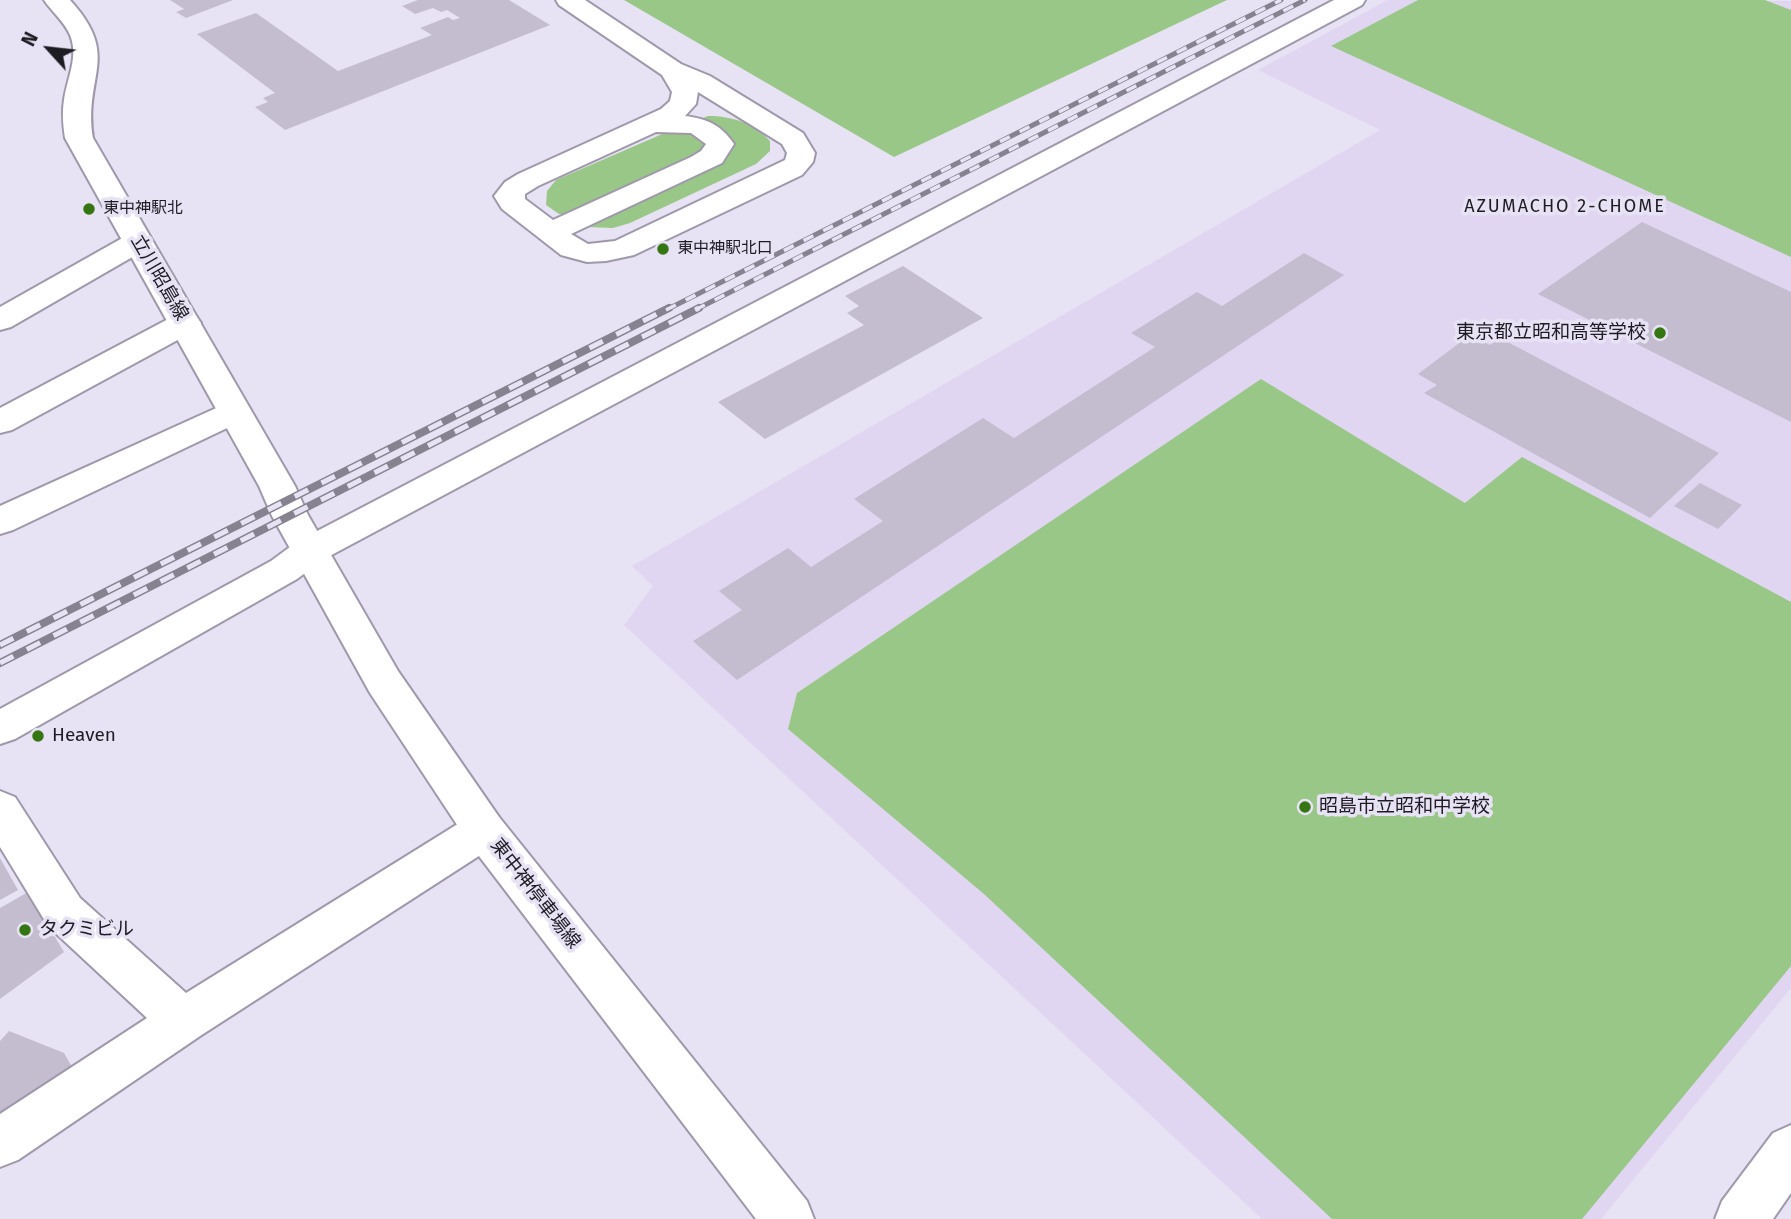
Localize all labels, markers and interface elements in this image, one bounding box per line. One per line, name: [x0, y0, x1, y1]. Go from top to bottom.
north arrow: [14, 14, 84, 84]
text: N: [17, 28, 43, 50]
district label: AZUMACHO 2-CHOME: [1466, 196, 1664, 218]
place label: 東中神駅北: [103, 199, 183, 219]
marker: 東中神駅北: [81, 201, 97, 217]
street label: 立川昭島線: [125, 231, 193, 325]
place label: 東中神駅北口: [677, 239, 773, 259]
marker: 東中神駅北口: [655, 241, 671, 257]
place label: 東京都立昭和高等学校: [1456, 322, 1646, 344]
marker: 東京都立昭和高等学校: [1652, 325, 1668, 341]
place label: Heaven: [52, 725, 116, 747]
marker: Heaven: [30, 728, 46, 744]
place label: 昭島市立昭和中学校: [1319, 796, 1490, 818]
marker: 昭島市立昭和中学校: [1297, 799, 1313, 815]
street label: 東中神停車場線: [485, 835, 585, 953]
place label: タクミビル: [39, 919, 134, 941]
marker: タクミビル: [17, 922, 33, 938]

